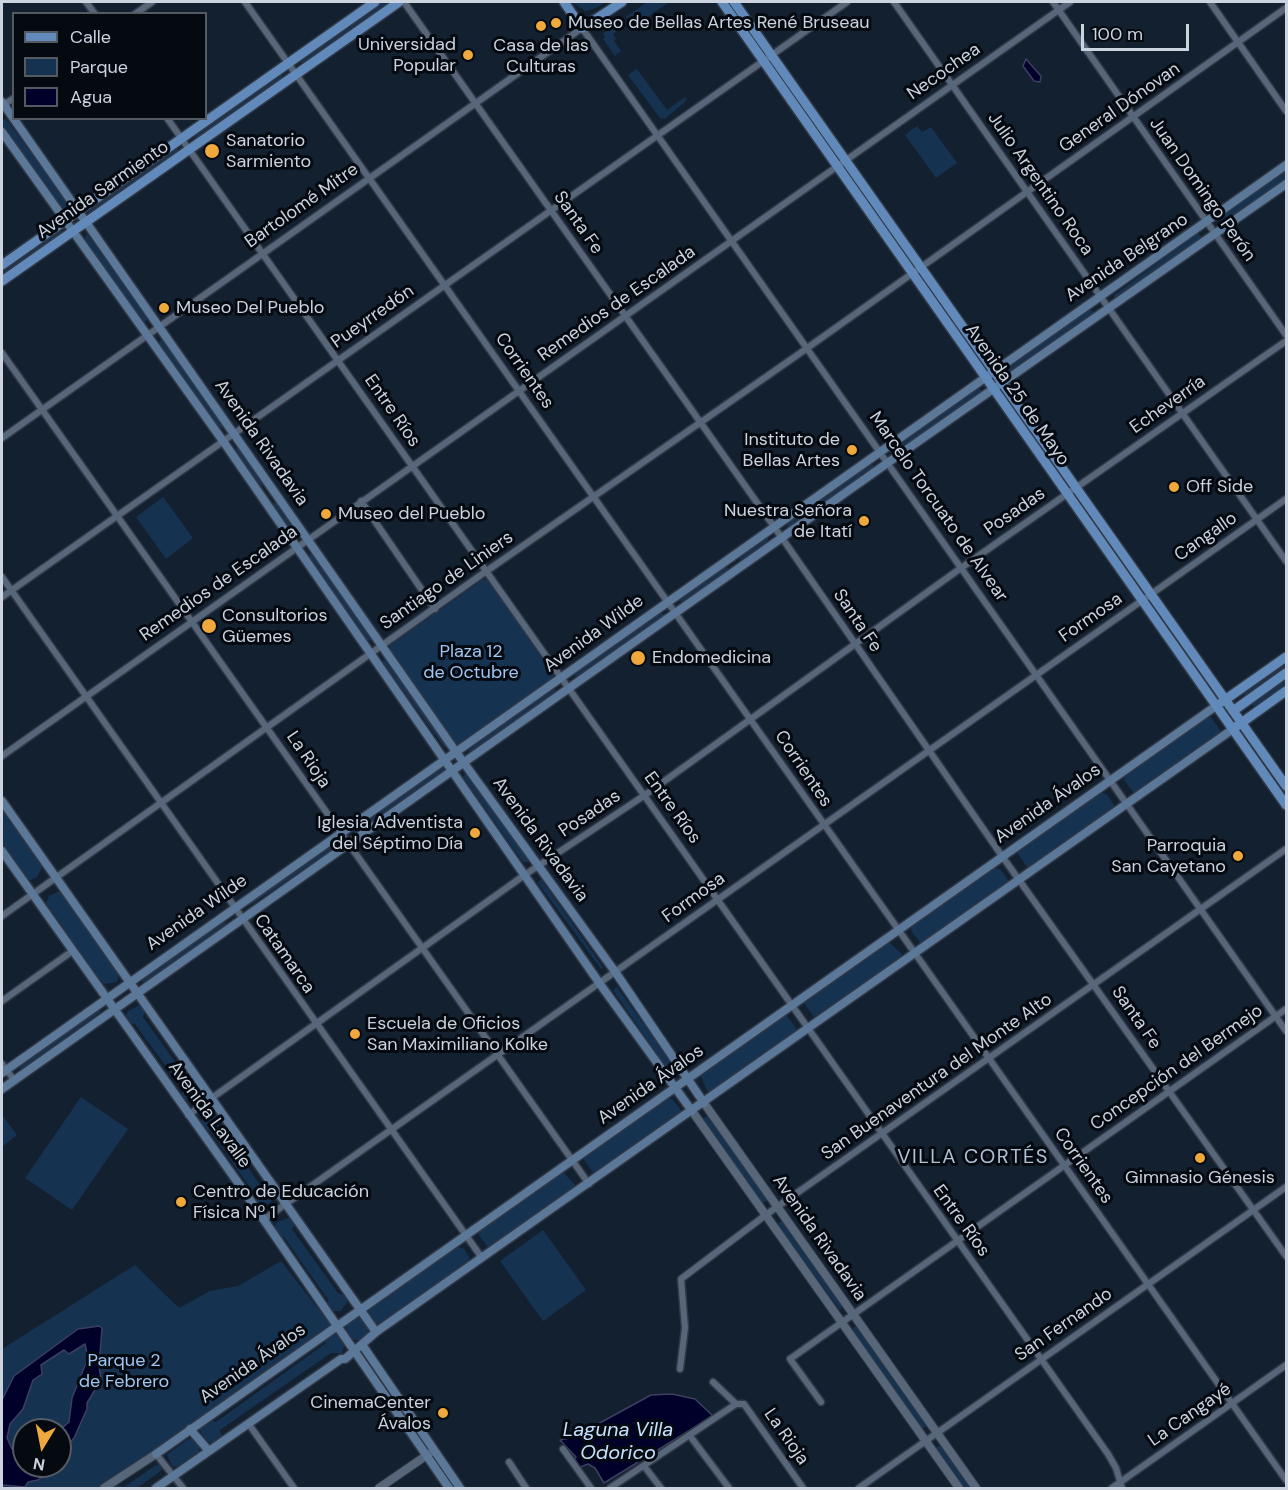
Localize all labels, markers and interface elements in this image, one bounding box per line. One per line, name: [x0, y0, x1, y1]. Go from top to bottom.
legend: [12, 12, 207, 120]
place label: Museo de Bellas Artes René Bruseau: [568, 12, 870, 34]
scale bar: [1084, 12, 1192, 50]
marker: Museo de Bellas Artes René Bruseau: [549, 16, 563, 30]
marker: Casa de las Culturas: [534, 19, 548, 33]
text: 100 m: [1092, 22, 1143, 46]
text: Calle: [70, 25, 111, 49]
place label: Universidad Popular: [358, 34, 456, 76]
place label: Casa de las Culturas: [493, 35, 589, 78]
street label: Necochea: [903, 39, 985, 105]
marker: Universidad Popular: [461, 48, 475, 62]
text: Parque: [70, 55, 128, 79]
street label: General Dónovan: [1055, 58, 1185, 158]
text: Agua: [70, 85, 112, 109]
street label: Julio Argentino Roca: [982, 108, 1098, 260]
street label: Juan Domingo Perón: [1144, 114, 1260, 266]
place label: Sanatorio Sarmiento: [226, 130, 311, 172]
street label: Avenida Sarmiento: [33, 136, 173, 244]
marker: Sanatorio Sarmiento: [203, 142, 221, 160]
street label: Bartolomé Mitre: [241, 159, 363, 253]
street label: Santa Fe: [549, 187, 607, 259]
street label: Avenida Belgrano: [1062, 209, 1192, 307]
street label: Remedios de Escalada: [534, 241, 700, 367]
street label: Pueyrredón: [327, 281, 419, 353]
place label: Museo Del Pueblo: [176, 297, 325, 319]
marker: Museo Del Pueblo: [157, 301, 171, 315]
street label: Avenida 25 de Mayo: [960, 320, 1074, 470]
street label: Corrientes: [490, 329, 558, 413]
street label: Entre Ríos: [359, 371, 425, 451]
street label: Echeverría: [1126, 371, 1210, 439]
street label: Avenida Rivadavia: [209, 376, 313, 510]
street label: Marcelo Torcuato de Alvear: [864, 408, 1012, 606]
place label: Instituto de Bellas Artes: [743, 429, 840, 472]
marker: Instituto de Bellas Artes: [845, 443, 859, 457]
place label: Off Side: [1186, 476, 1253, 498]
marker: Off Side: [1167, 480, 1181, 494]
street label: Posadas: [980, 483, 1050, 541]
place label: Nuestra Señora de Itatí: [724, 500, 852, 542]
place label: Museo del Pueblo: [338, 503, 485, 525]
marker: Museo del Pueblo: [319, 507, 333, 521]
street label: Cangallo: [1170, 508, 1242, 566]
marker: Nuestra Señora de Itatí: [857, 514, 871, 528]
street label: Remedios de Escalada: [136, 521, 302, 647]
street label: Santiago de Liniers: [376, 527, 518, 635]
street label: Santa Fe: [828, 585, 886, 657]
street label: Formosa: [1055, 588, 1127, 648]
street label: Avenida Wilde: [540, 591, 648, 677]
place label: Consultorios Güemes: [222, 605, 327, 648]
marker: Consultorios Güemes: [200, 617, 218, 635]
park label: Plaza 12 de Octubre: [423, 641, 519, 684]
place label: Endomedicina: [652, 647, 771, 669]
marker: Endomedicina: [629, 649, 647, 667]
street label: La Rioja: [281, 727, 335, 793]
street label: Corrientes: [769, 727, 837, 811]
street label: Avenida Ávalos: [991, 759, 1105, 849]
street label: Entre Ríos: [639, 768, 705, 848]
street label: Avenida Rivadavia: [487, 773, 593, 907]
street label: Posadas: [555, 786, 625, 842]
place label: Iglesia Adventista del Séptimo Día: [317, 812, 463, 854]
marker: Iglesia Adventista del Séptimo Día: [468, 826, 482, 840]
place label: Parroquia San Cayetano: [1111, 835, 1226, 878]
marker: Parroquia San Cayetano: [1231, 849, 1245, 863]
street label: Formosa: [658, 868, 730, 928]
street label: Avenida Wilde: [142, 870, 252, 956]
street label: Catamarca: [249, 910, 319, 998]
street label: Santa Fe: [1107, 982, 1165, 1054]
street label: San Buenaventura del Monte Alto: [818, 989, 1056, 1165]
street label: Concepción del Bermejo: [1087, 1000, 1267, 1136]
place label: Escuela de Oficios San Maximiliano Kolke: [367, 1013, 548, 1056]
marker: Escuela de Oficios San Maximiliano Kolke: [348, 1027, 362, 1041]
street label: Avenida Ávalos: [594, 1040, 708, 1130]
street label: Avenida Lavalle: [163, 1057, 255, 1173]
street label: Corrientes: [1049, 1124, 1117, 1208]
district label: VILLA CORTÉS: [897, 1146, 1049, 1170]
marker: Gimnasio Génesis: [1193, 1151, 1207, 1165]
place label: Gimnasio Génesis: [1125, 1167, 1275, 1189]
street label: Avenida Rivadavia: [767, 1171, 871, 1305]
place label: Centro de Educación Física Nº 1: [193, 1181, 369, 1224]
street label: Entre Ríos: [928, 1181, 994, 1261]
marker: Centro de Educación Física Nº 1: [174, 1195, 188, 1209]
street label: San Fernando: [1011, 1283, 1117, 1367]
street label: Avenida Ávalos: [196, 1319, 310, 1409]
park label: Parque 2 de Febrero: [79, 1350, 169, 1392]
street label: La Cangayé: [1144, 1379, 1236, 1451]
place label: CinemaCenter Ávalos: [310, 1392, 431, 1434]
street label: La Rioja: [759, 1405, 813, 1469]
marker: CinemaCenter Ávalos: [436, 1406, 450, 1420]
north arrow: [12, 1418, 72, 1478]
water label: Laguna Villa Odorico: [563, 1419, 673, 1466]
text: N: [32, 1453, 47, 1476]

